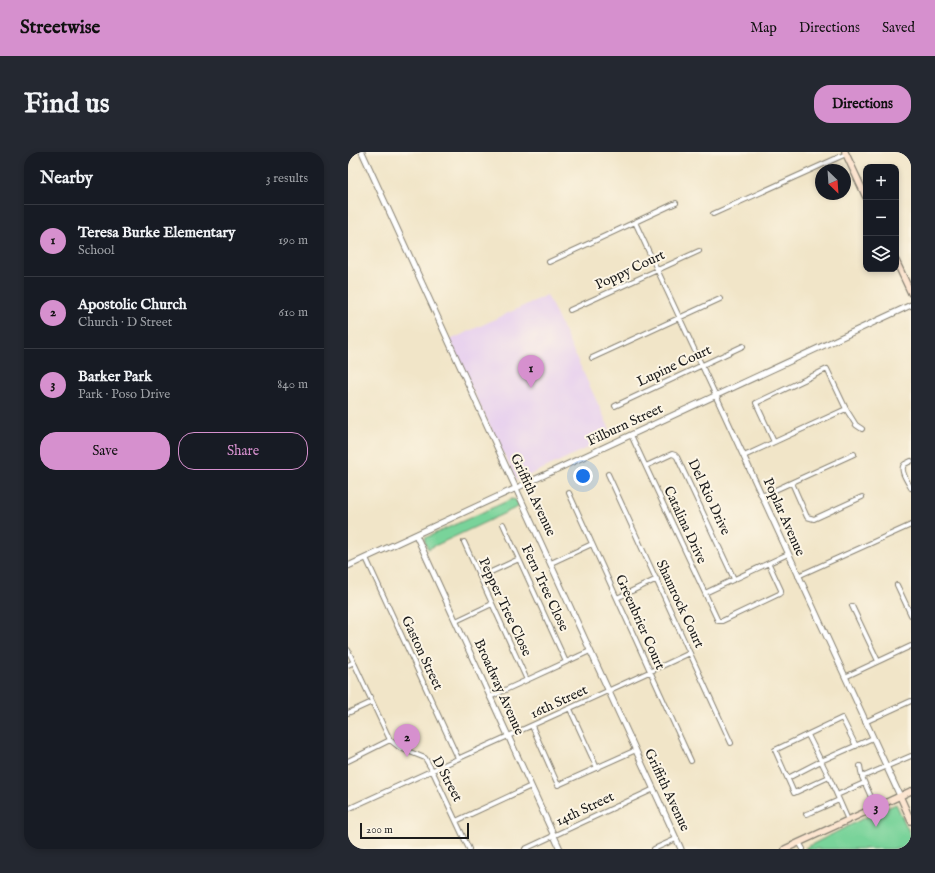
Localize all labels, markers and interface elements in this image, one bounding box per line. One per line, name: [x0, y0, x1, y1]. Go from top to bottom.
text: Streetwise: [20, 16, 100, 40]
text: Map: [750, 19, 777, 37]
text: Directions: [799, 19, 860, 37]
text: Saved: [882, 19, 915, 37]
button: Directions: [814, 85, 911, 123]
text: Find us: [24, 87, 110, 122]
north arrow: [815, 164, 851, 200]
map controls: [863, 164, 899, 272]
button: +: [863, 164, 899, 200]
text: Nearby: [40, 168, 93, 189]
text: 3 results: [266, 170, 308, 187]
button: −: [863, 200, 899, 236]
text: Teresa Burke Elementary: [78, 223, 235, 242]
text: 1: [51, 232, 55, 249]
text: 190 m: [278, 232, 308, 249]
button: layers: [863, 236, 899, 272]
text: School: [78, 242, 115, 259]
street label: Poppy Court: [592, 246, 668, 294]
text: Apostolic Church: [78, 295, 187, 314]
text: 2: [50, 304, 56, 321]
text: 610 m: [279, 304, 308, 321]
text: Church · D Street: [78, 314, 172, 331]
street label: Lupine Court: [634, 341, 714, 391]
pin: 1: [518, 355, 544, 388]
text: Barker Park: [78, 367, 152, 386]
text: 3: [51, 376, 55, 393]
text: 840 m: [277, 376, 308, 393]
text: Park · Poso Drive: [78, 386, 170, 403]
street label: Filburn Street: [584, 400, 666, 450]
button: Save: [40, 432, 170, 470]
button: Share: [178, 432, 308, 470]
street label: Griffith Avenue: [506, 451, 560, 540]
street label: Del Rio Drive: [684, 456, 735, 538]
your location: [573, 466, 593, 486]
street label: Poplar Avenue: [759, 475, 809, 559]
street label: Catalina Drive: [659, 483, 711, 567]
street label: Fern Tree Close: [517, 542, 573, 635]
street label: Pepper Tree Close: [474, 555, 536, 660]
street label: Shamrock Court: [652, 557, 708, 651]
street label: Greenbrier Court: [611, 572, 669, 672]
street label: Gaston Street: [397, 613, 447, 693]
street label: Broadway Avenue: [470, 636, 528, 738]
street label: 16th Street: [527, 681, 591, 723]
pin: 2: [394, 724, 420, 757]
street label: Griffith Avenue: [640, 746, 694, 835]
street label: D Street: [428, 753, 467, 805]
street label: 14th Street: [553, 788, 617, 830]
pin: 3: [863, 794, 889, 827]
scale bar: [360, 821, 469, 840]
text: 200 m: [366, 823, 393, 837]

